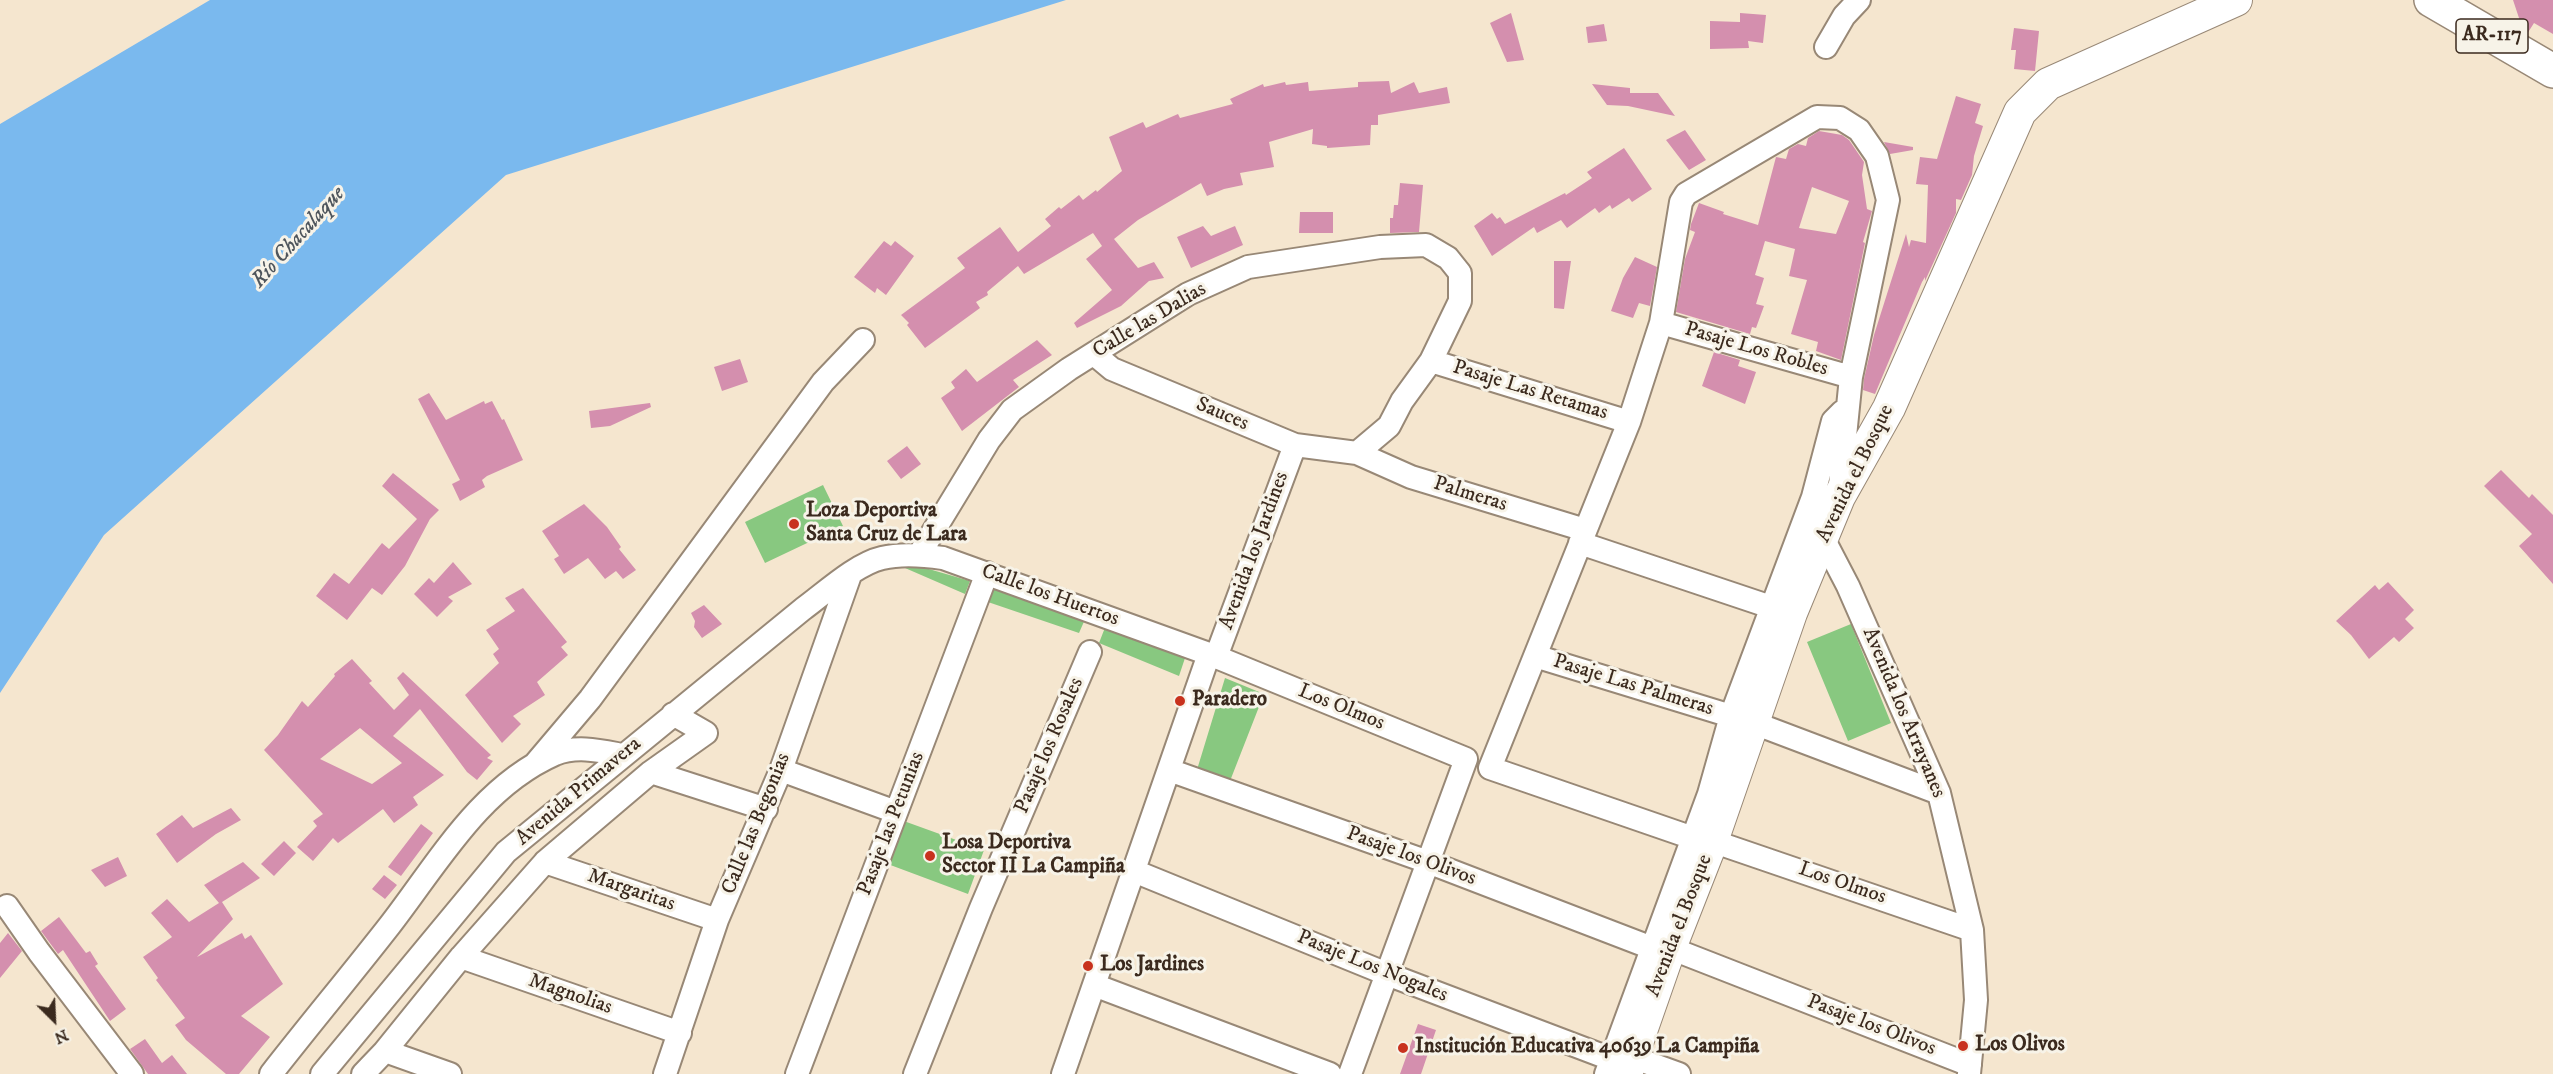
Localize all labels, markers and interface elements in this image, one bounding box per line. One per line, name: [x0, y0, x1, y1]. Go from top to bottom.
road number: AR-117: [2456, 19, 2528, 53]
water label: Río Chacalaque: [246, 182, 352, 294]
street label: Calle las Dalias: [1089, 277, 1211, 365]
street label: Pasaje Los Robles: [1681, 318, 1831, 382]
street label: Pasaje Las Retamas: [1449, 355, 1611, 427]
street label: Sauces: [1192, 393, 1252, 437]
street label: Avenida el Bosque: [1812, 401, 1900, 547]
street label: Avenida los Jardines: [1215, 469, 1295, 633]
street label: Palmeras: [1430, 472, 1510, 518]
place label: Loza Deportiva Santa Cruz de Lara: [806, 499, 967, 549]
marker: Loza Deportiva Santa Cruz de Lara: [787, 517, 801, 531]
street label: Calle los Huertos: [978, 559, 1122, 633]
street label: Avenida los Arrayanes: [1856, 624, 1950, 802]
street label: Pasaje Las Palmeras: [1550, 650, 1716, 722]
street label: Pasaje los Rosales: [1010, 674, 1090, 818]
street label: Los Olmos: [1294, 679, 1388, 737]
place label: Paradero: [1192, 688, 1267, 714]
marker: Paradero: [1173, 694, 1187, 708]
street label: Avenida Primavera: [511, 732, 647, 852]
street label: Pasaje las Petunias: [853, 749, 931, 899]
street label: Calle las Begonias: [717, 750, 797, 898]
street label: Pasaje los Olivos: [1343, 822, 1479, 892]
place label: Losa Deportiva Sector II La Campiña: [942, 831, 1125, 881]
marker: Losa Deportiva Sector II La Campiña: [923, 849, 937, 863]
street label: Avenida el Bosque: [1641, 851, 1719, 1001]
street label: Los Olmos: [1795, 857, 1889, 911]
street label: Margaritas: [584, 864, 678, 918]
street label: Pasaje Los Nogales: [1293, 925, 1451, 1009]
place label: Los Jardines: [1100, 953, 1204, 979]
marker: Los Jardines: [1081, 959, 1095, 973]
street label: Magnolias: [525, 969, 615, 1021]
north arrow: [24, 990, 84, 1050]
street label: Pasaje los Olivos: [1803, 990, 1939, 1062]
text: N: [51, 1025, 71, 1048]
place label: Los Olivos: [1975, 1033, 2065, 1059]
place label: Institución Educativa 40639 La Campiña: [1415, 1035, 1759, 1061]
marker: Los Olivos: [1956, 1039, 1970, 1053]
marker: Institución Educativa 40639 La Campiña: [1396, 1041, 1410, 1055]

